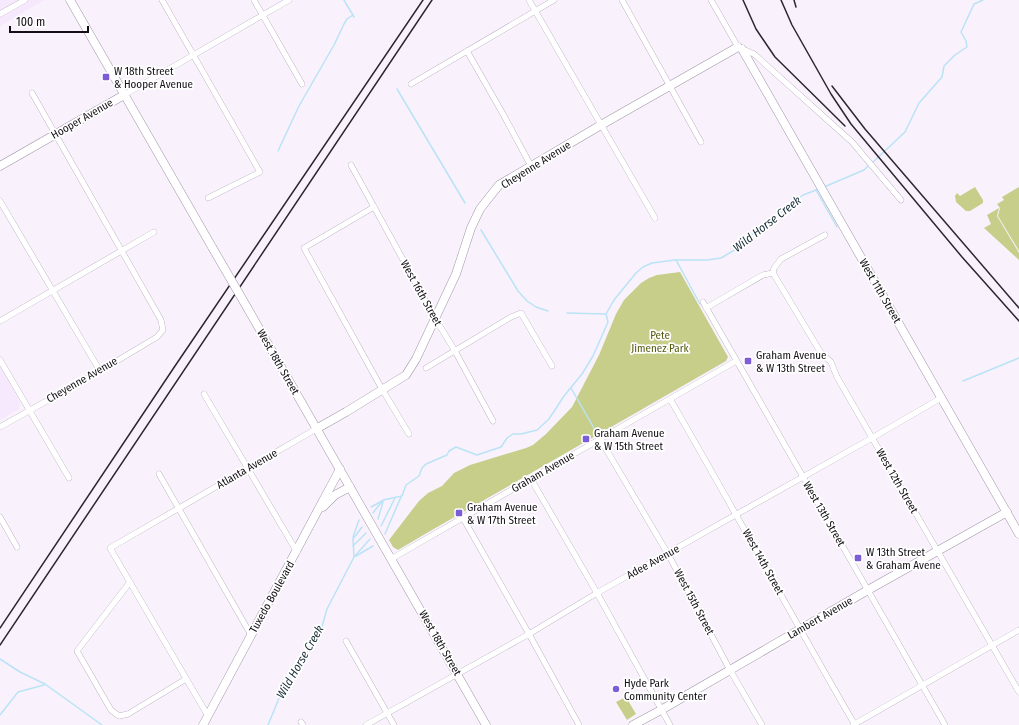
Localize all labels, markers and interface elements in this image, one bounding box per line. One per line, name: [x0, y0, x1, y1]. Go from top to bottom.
scale bar: [10, 8, 88, 34]
text: 100 m: [16, 15, 45, 29]
place label: W 18th Street & Hooper Avenue: [114, 65, 193, 91]
marker: W 18th Street & Hooper Avenue: [101, 72, 111, 82]
street label: Hooper Avenue: [49, 96, 115, 142]
street label: Cheyenne Avenue: [499, 138, 573, 192]
water label: Wild Horse Creek: [730, 193, 804, 255]
street label: West 11th Street: [856, 257, 904, 326]
street label: West 16th Street: [398, 258, 445, 329]
street label: West 18th Street: [254, 327, 302, 397]
park label: Pete Jimenez Park: [631, 329, 690, 355]
place label: Graham Avenue & W 13th Street: [756, 349, 826, 375]
street label: Cheyenne Avenue: [44, 354, 120, 406]
marker: Graham Avenue & W 13th Street: [743, 356, 753, 366]
place label: Graham Avenue & W 15th Street: [594, 427, 664, 453]
marker: Graham Avenue & W 15th Street: [581, 434, 591, 444]
street label: Atlanta Avenue: [214, 446, 280, 492]
street label: West 12th Street: [873, 446, 921, 516]
street label: Graham Avenue: [509, 449, 577, 495]
street label: West 13th Street: [800, 479, 848, 549]
place label: Graham Avenue & W 17th Street: [467, 501, 537, 527]
marker: Graham Avenue & W 17th Street: [454, 508, 464, 518]
street label: West 14th Street: [740, 527, 787, 597]
street label: Adee Avenue: [624, 542, 682, 582]
place label: W 13th Street & Graham Avene: [866, 546, 941, 572]
marker: W 13th Street & Graham Avene: [853, 553, 863, 563]
street label: Tuxedo Boulevard: [247, 559, 297, 635]
street label: West 15th Street: [671, 567, 717, 638]
street label: Lambert Avenue: [785, 594, 855, 642]
street label: West 18th Street: [416, 608, 464, 678]
water label: Wild Horse Creek: [273, 623, 327, 701]
place label: Hyde Park Community Center: [624, 677, 707, 703]
marker: Hyde Park Community Center: [611, 684, 621, 694]

